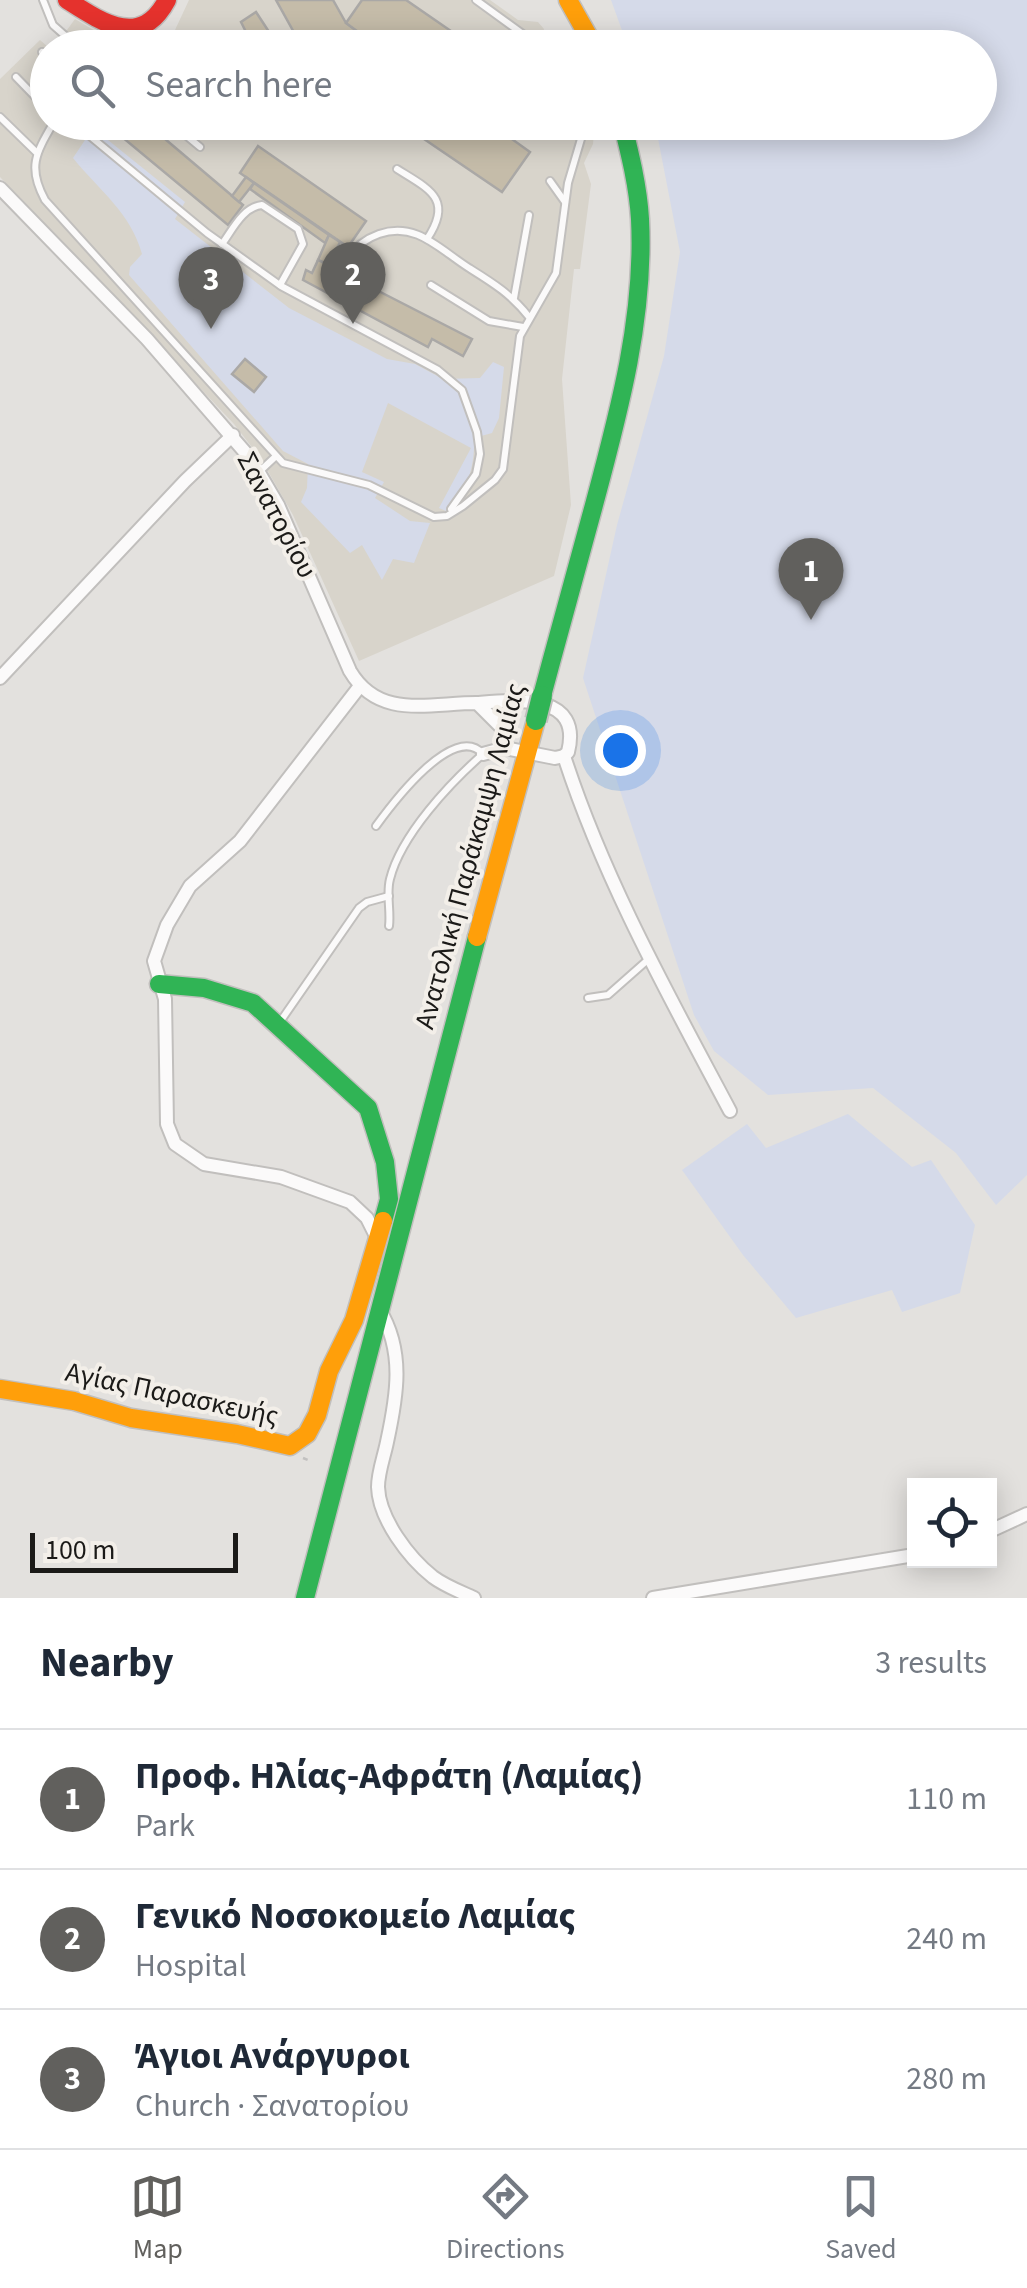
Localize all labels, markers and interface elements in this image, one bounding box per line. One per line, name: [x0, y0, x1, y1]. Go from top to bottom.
search box: [30, 30, 997, 140]
icon: search: [65, 58, 120, 113]
text: Search here: [145, 58, 332, 112]
pin: 2: [320, 242, 386, 324]
pin: 3: [178, 246, 244, 329]
street label: Σανατορίου: [227, 445, 327, 585]
pin: 1: [778, 538, 844, 620]
street label: Ανατολική Παράκαμψη Λαμίας: [405, 679, 535, 1033]
your location: [595, 725, 646, 776]
street label: Αγίας Παρασκευής: [62, 1352, 282, 1436]
map controls: [907, 1478, 997, 1568]
button: locate: [907, 1478, 997, 1568]
scale bar: [30, 1528, 238, 1572]
text: 100 m: [45, 1530, 116, 1570]
text: Nearby: [40, 1633, 174, 1693]
text: 3 results: [875, 1640, 987, 1686]
text: Προφ. Ηλίας-Αφράτη (Λαμίας): [135, 1749, 643, 1803]
text: 1: [64, 1776, 81, 1822]
text: 110 m: [906, 1776, 987, 1822]
text: Park: [135, 1803, 195, 1849]
text: Γενικό Νοσοκομείο Λαμίας: [135, 1889, 575, 1943]
text: 2: [64, 1916, 81, 1962]
text: 240 m: [906, 1916, 987, 1962]
text: Hospital: [135, 1943, 247, 1989]
text: Άγιοι Ανάργυροι: [135, 2029, 410, 2083]
text: 3: [64, 2056, 81, 2102]
text: 280 m: [906, 2056, 987, 2102]
text: Church · Σανατορίου: [135, 2083, 409, 2129]
tab: Map: [130, 2169, 185, 2269]
tab: Directions: [446, 2169, 565, 2269]
tab: Saved: [825, 2169, 897, 2269]

